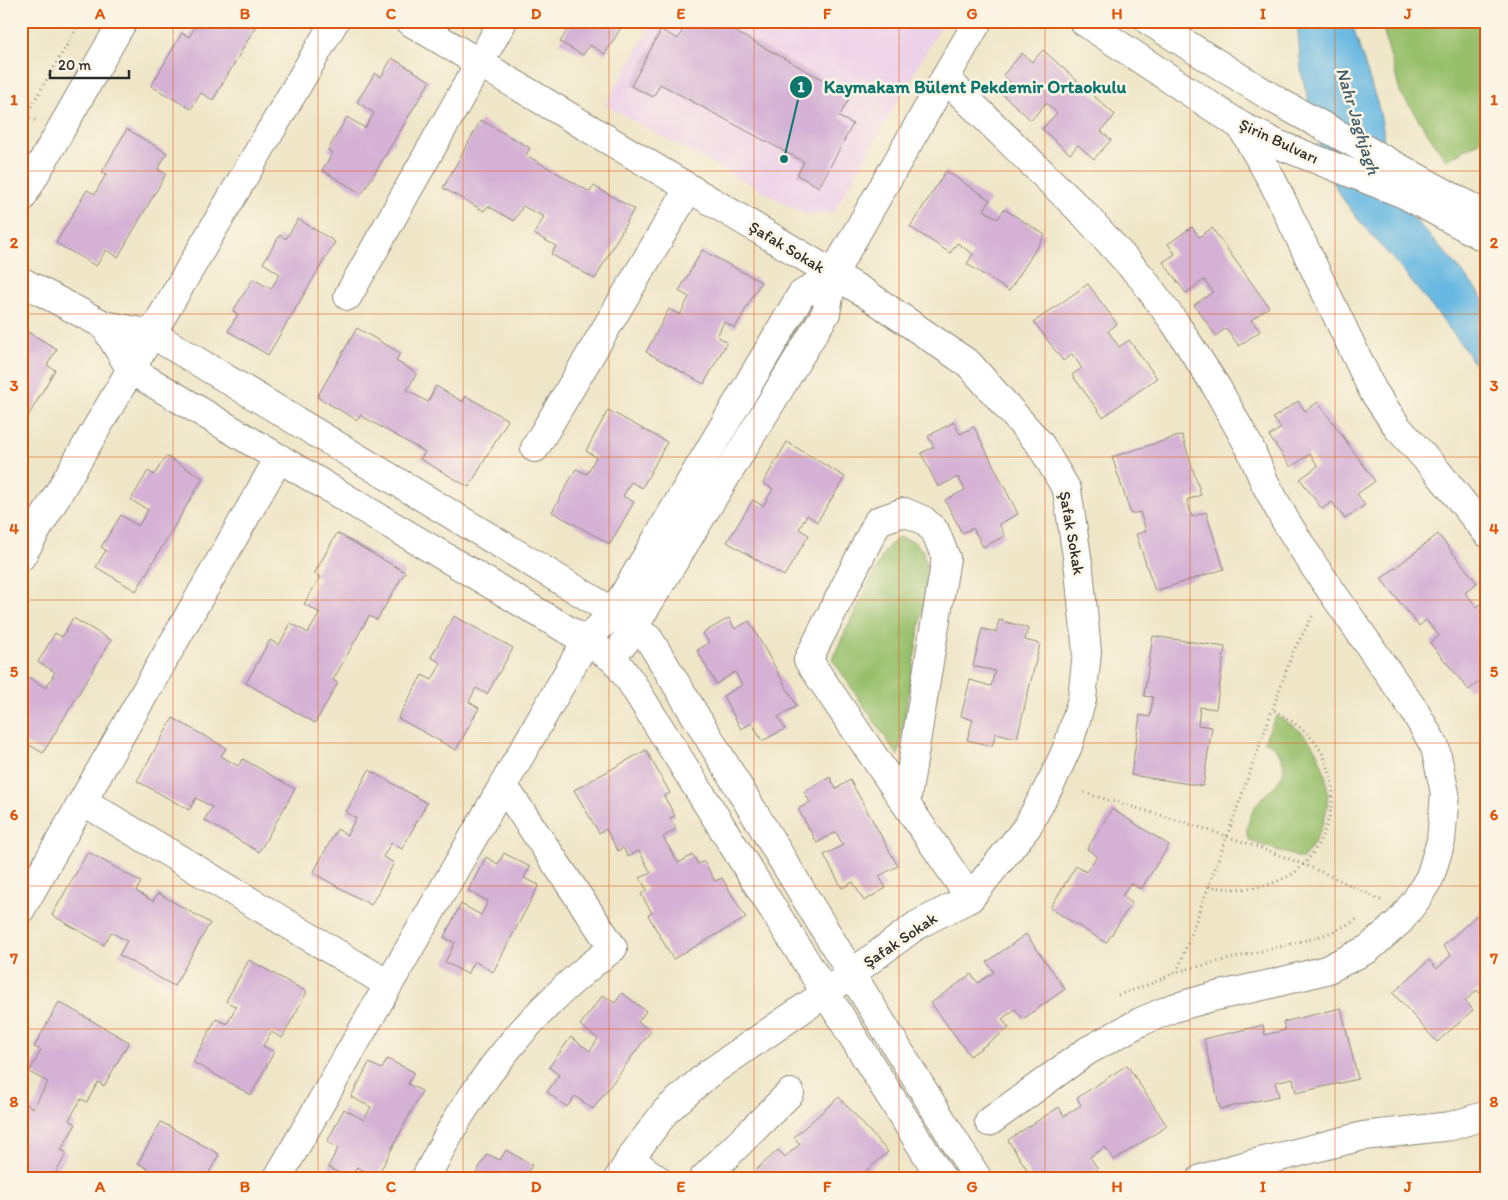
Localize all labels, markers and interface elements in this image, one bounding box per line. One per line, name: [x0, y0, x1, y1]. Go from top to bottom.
text: A: [94, 4, 106, 23]
text: B: [240, 4, 251, 23]
text: C: [386, 4, 397, 23]
text: D: [531, 4, 542, 23]
text: E: [677, 4, 686, 23]
text: F: [823, 4, 832, 23]
text: G: [966, 4, 978, 23]
text: H: [1111, 4, 1123, 23]
text: I: [1260, 4, 1266, 23]
text: J: [1403, 4, 1412, 23]
scale bar: [50, 48, 129, 80]
text: 20 m: [58, 56, 92, 74]
water label: Nahr Jaghjagh: [1331, 65, 1385, 178]
callout: Kaymakam Bülent Pekdemir Ortaokulu: [789, 71, 1136, 104]
text: Kaymakam Bülent Pekdemir Ortaokulu: [824, 76, 1127, 98]
text: 1: [798, 78, 805, 96]
text: 1: [10, 90, 18, 109]
text: 1: [1490, 90, 1498, 109]
street label: Şirin Bulvarı: [1236, 114, 1322, 168]
street label: Şafak Sokak: [746, 217, 829, 277]
text: 2: [10, 233, 19, 252]
text: 2: [1490, 233, 1499, 252]
text: 3: [10, 376, 19, 395]
text: 3: [1490, 376, 1499, 395]
street label: Şafak Sokak: [1055, 490, 1089, 577]
text: 4: [9, 519, 19, 538]
text: 4: [1489, 519, 1499, 538]
text: 5: [10, 662, 19, 681]
text: 5: [1490, 662, 1499, 681]
text: 6: [10, 805, 19, 824]
text: 6: [1490, 805, 1499, 824]
street label: Şafak Sokak: [859, 908, 941, 972]
text: 7: [9, 949, 18, 968]
text: 7: [1489, 949, 1498, 968]
text: 8: [10, 1092, 19, 1111]
text: 8: [1490, 1092, 1499, 1111]
text: A: [94, 1177, 106, 1196]
text: B: [240, 1177, 251, 1196]
text: C: [386, 1177, 397, 1196]
text: D: [531, 1177, 542, 1196]
text: E: [677, 1177, 686, 1196]
text: F: [823, 1177, 832, 1196]
text: G: [966, 1177, 978, 1196]
text: H: [1111, 1177, 1123, 1196]
text: I: [1260, 1177, 1266, 1196]
text: J: [1403, 1177, 1412, 1196]

